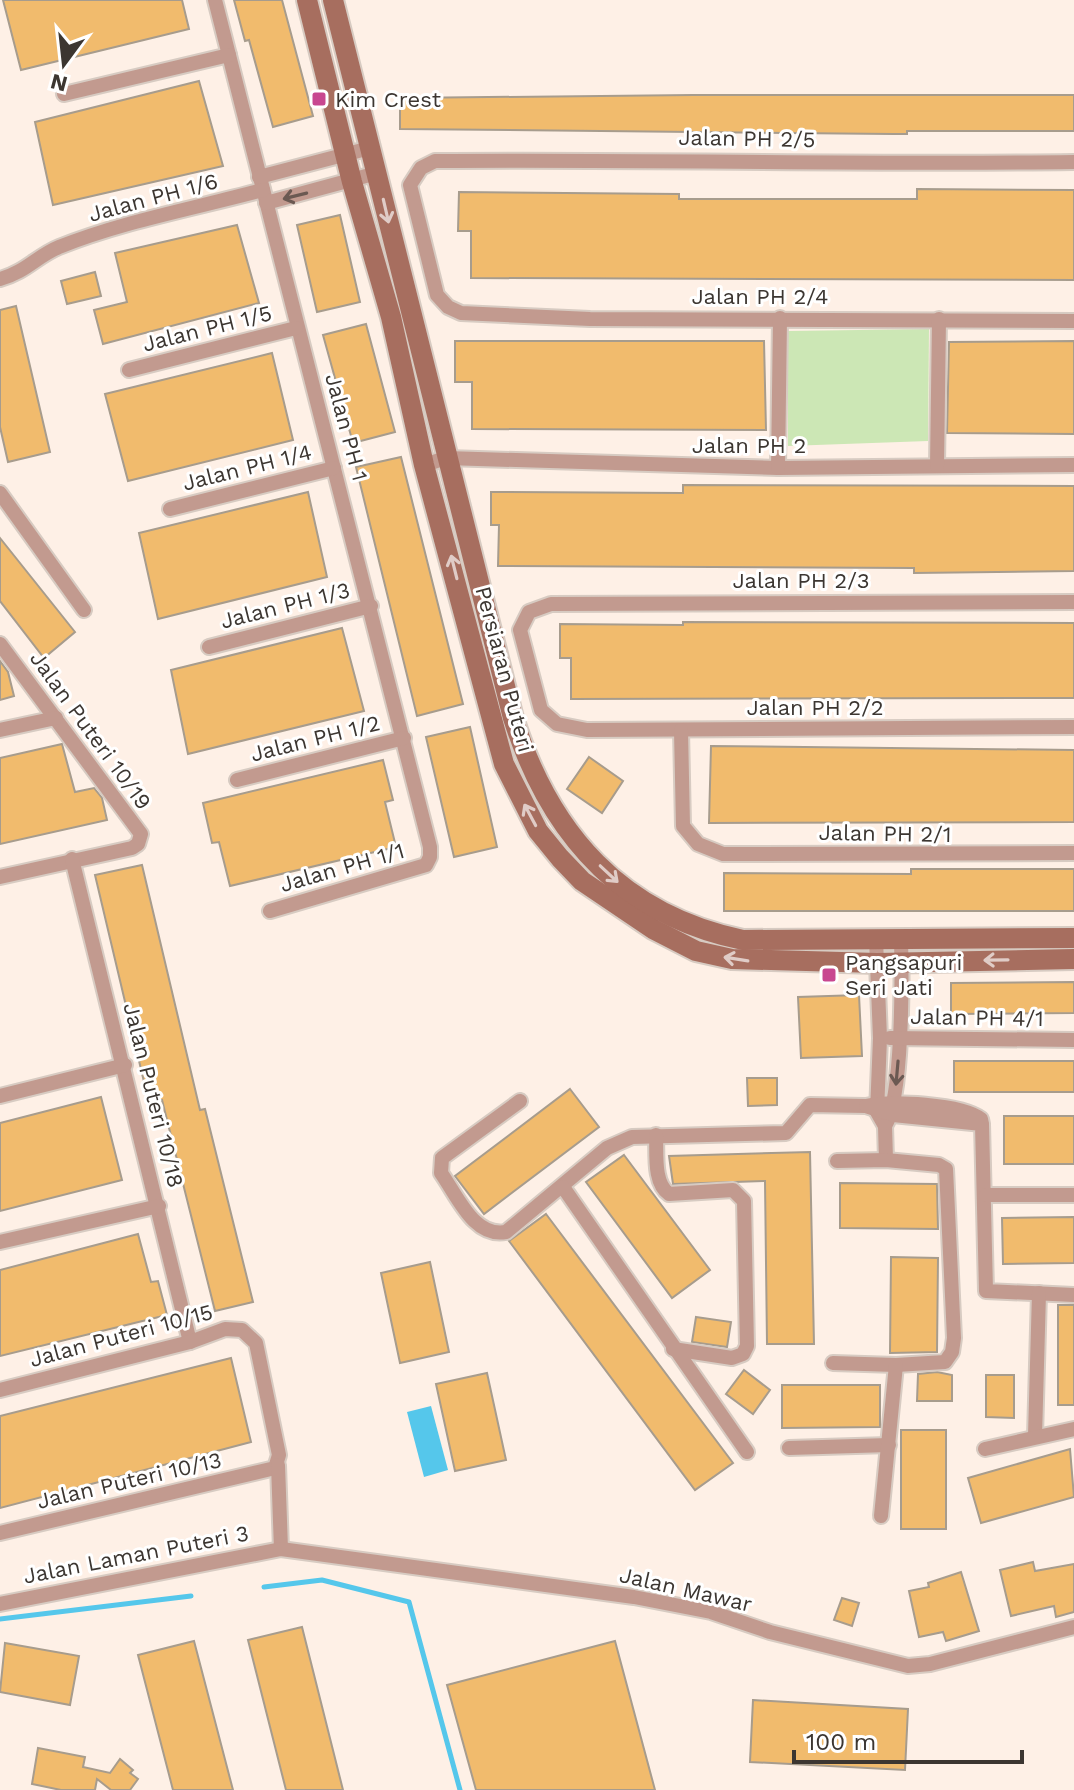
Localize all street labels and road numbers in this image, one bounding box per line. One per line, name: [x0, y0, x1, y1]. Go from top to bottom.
street label: Jalan PH 2/5: [678, 125, 816, 152]
street label: Jalan PH 1/6: [86, 168, 220, 227]
street label: Jalan PH 2/4: [692, 284, 828, 309]
street label: Jalan PH 1/5: [140, 300, 274, 357]
street label: Jalan PH 1: [320, 371, 373, 484]
street label: Jalan PH 2: [692, 433, 806, 458]
street label: Jalan PH 1/4: [180, 439, 314, 496]
street label: Jalan PH 2/3: [732, 568, 870, 593]
street label: Jalan PH 1/3: [218, 577, 352, 634]
street label: Persiaran Puteri: [470, 584, 539, 755]
street label: Jalan Puteri 10/19: [25, 646, 156, 814]
street label: Jalan PH 2/2: [746, 695, 884, 720]
street label: Jalan PH 1/2: [248, 710, 382, 767]
street label: Jalan PH 2/1: [818, 820, 952, 847]
street label: Jalan PH 1/1: [277, 838, 407, 897]
street label: Jalan Puteri 10/18: [118, 1000, 189, 1190]
street label: Jalan PH 4/1: [910, 1004, 1044, 1031]
street label: Jalan Puteri 10/15: [27, 1299, 215, 1372]
street label: Jalan Puteri 10/13: [34, 1447, 224, 1514]
street label: Jalan Laman Puteri 3: [21, 1520, 251, 1589]
street label: Jalan Mawar: [617, 1562, 755, 1617]

